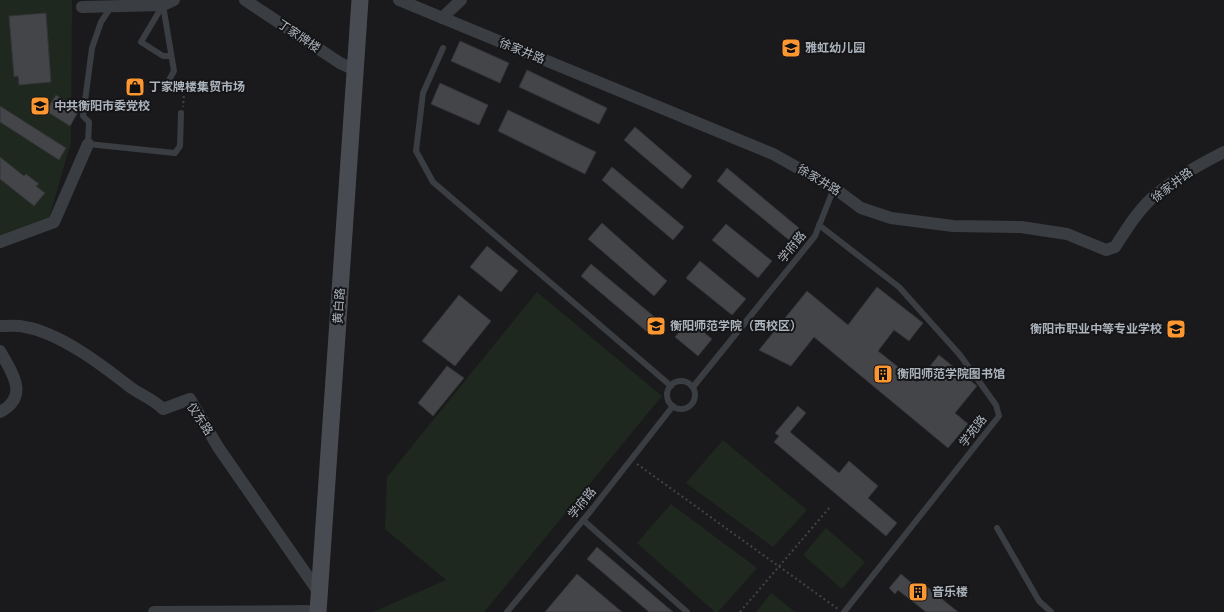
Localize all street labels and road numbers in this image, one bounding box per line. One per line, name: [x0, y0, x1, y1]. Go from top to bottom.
street label: 丁家牌楼: [275, 17, 323, 55]
street label: 徐家井路: [497, 36, 547, 66]
street label: 徐家井路: [795, 162, 843, 198]
street label: 徐家井路: [1149, 165, 1195, 205]
street label: 学府路: [775, 229, 809, 265]
street label: 黄白路: [331, 288, 347, 324]
street label: 仪东路: [184, 400, 216, 438]
street label: 学苑路: [956, 413, 990, 449]
street label: 学府路: [565, 485, 599, 521]

